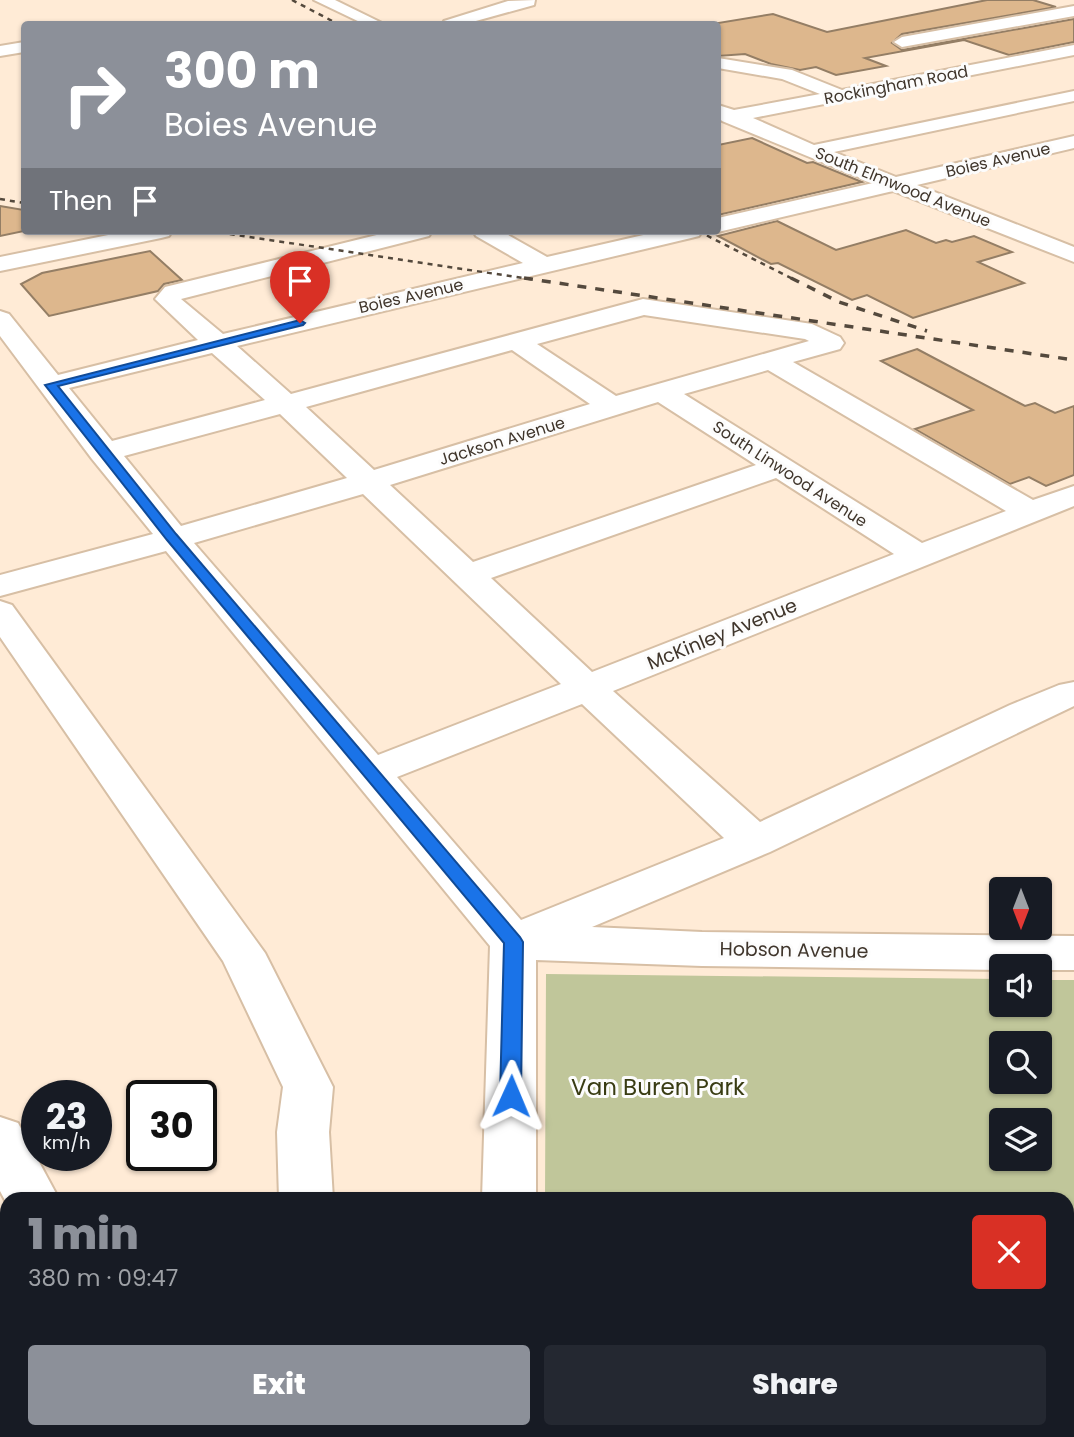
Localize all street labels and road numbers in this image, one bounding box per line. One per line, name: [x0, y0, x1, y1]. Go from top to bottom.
street label: Rockingham Road: [822, 60, 970, 110]
street label: Boies Avenue: [943, 137, 1053, 183]
street label: South Elmwood Avenue: [812, 141, 994, 233]
street label: Boies Avenue: [356, 273, 466, 319]
street label: Jackson Avenue: [436, 411, 568, 471]
street label: South Linwood Avenue: [708, 415, 872, 533]
street label: McKinley Avenue: [643, 592, 801, 676]
street label: Hobson Avenue: [719, 935, 869, 965]

